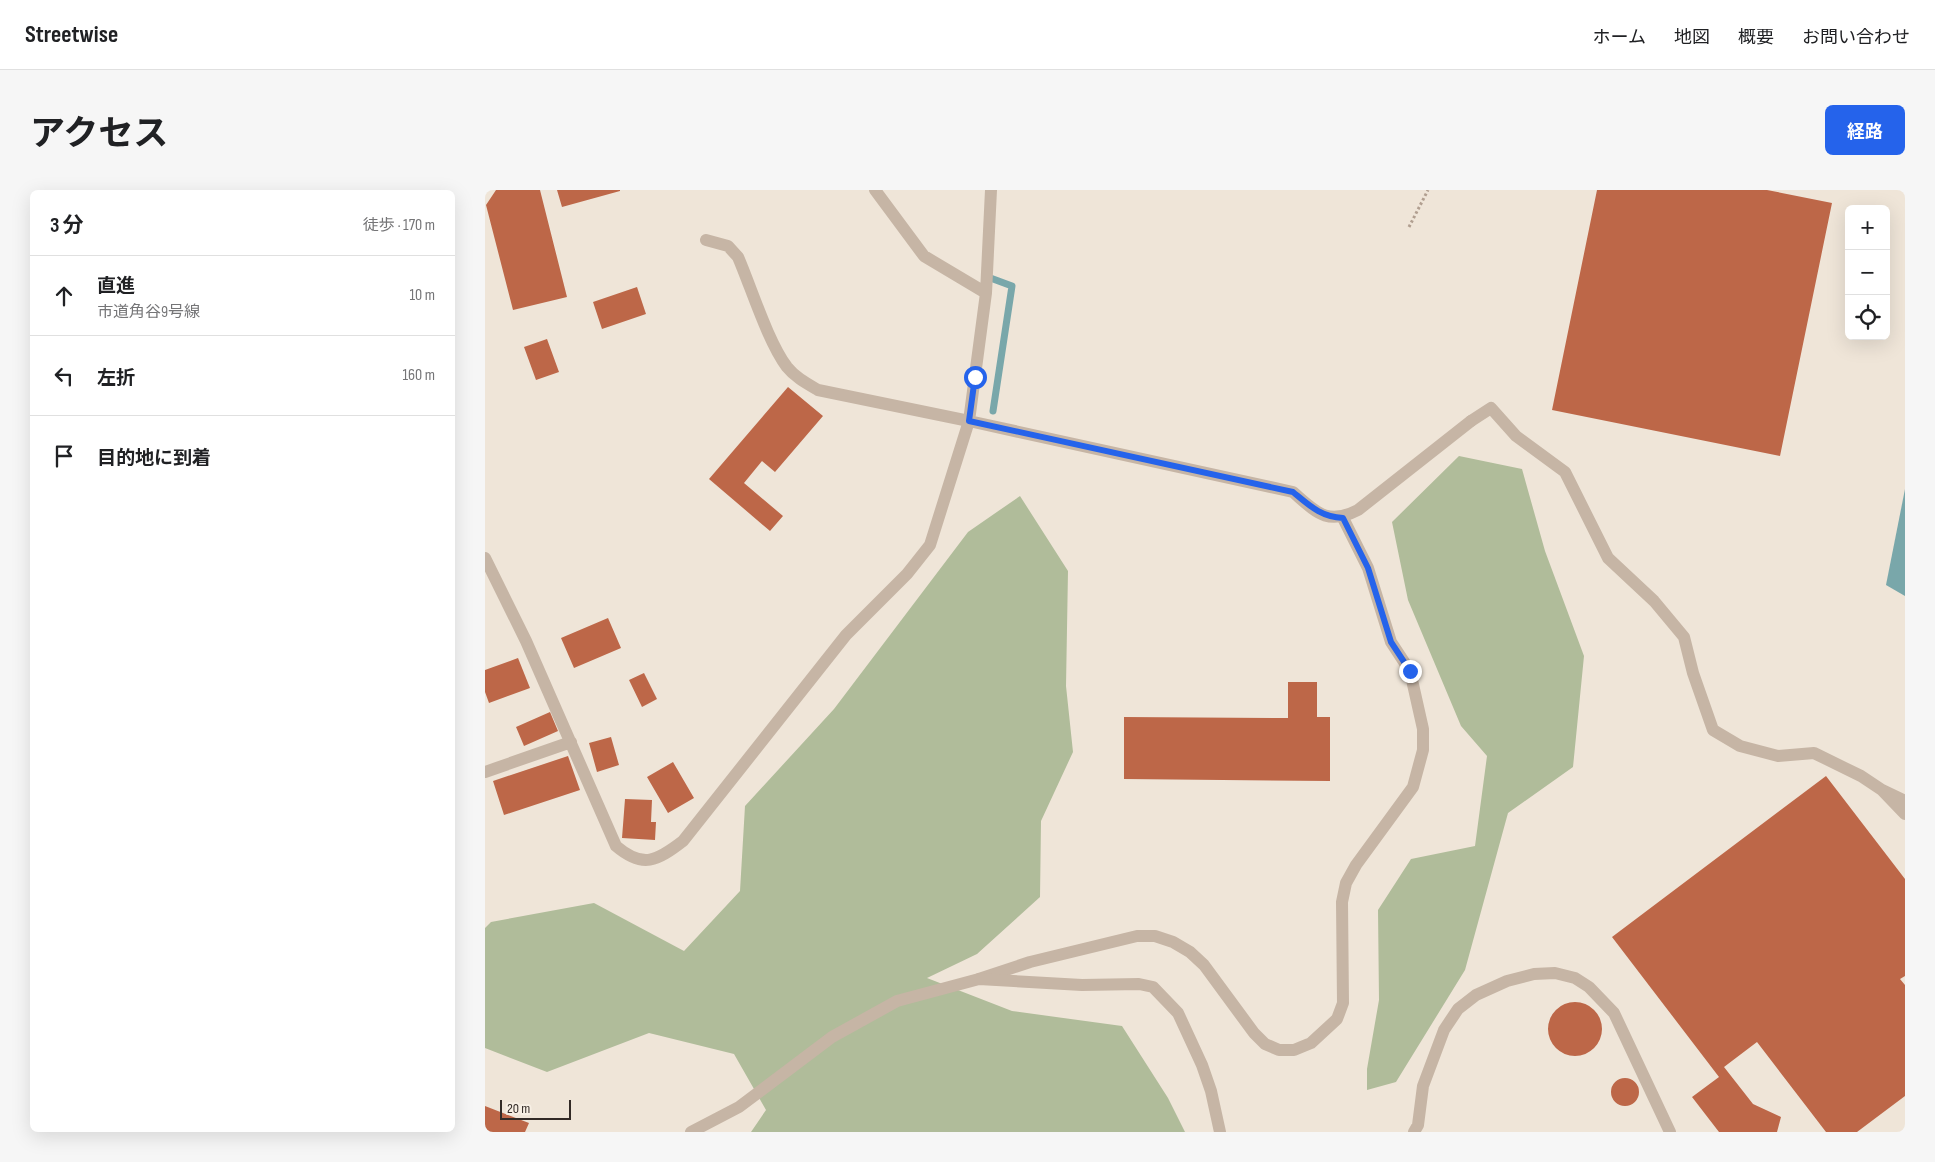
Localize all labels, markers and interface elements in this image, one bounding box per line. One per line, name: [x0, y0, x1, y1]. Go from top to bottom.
text: Streetwise: [25, 20, 118, 49]
text: ホーム: [1593, 27, 1646, 48]
text: 地図: [1674, 27, 1710, 48]
text: 概要: [1738, 27, 1774, 48]
text: お問い合わせ: [1802, 27, 1910, 48]
button: 経路: [1825, 105, 1905, 155]
text: アクセス: [30, 113, 168, 156]
map controls: [1845, 205, 1890, 340]
button: +: [1845, 205, 1890, 250]
text: 3 分: [50, 213, 84, 238]
text: 徒歩 · 170 m: [363, 216, 435, 235]
button: −: [1845, 250, 1890, 295]
text: 直進: [97, 275, 135, 298]
icon: ahead: [50, 282, 78, 310]
text: 10 m: [409, 286, 435, 305]
button: locate: [1845, 295, 1890, 340]
text: 市道角谷9号線: [97, 303, 200, 322]
icon: left: [50, 362, 78, 390]
text: 160 m: [402, 366, 435, 385]
route start: [964, 366, 987, 389]
text: 左折: [97, 367, 135, 390]
icon: arrive: [50, 442, 78, 470]
text: 目的地に到着: [97, 447, 211, 470]
route end: [1399, 660, 1422, 683]
scale bar: [500, 1097, 571, 1120]
text: 20 m: [507, 1100, 530, 1117]

